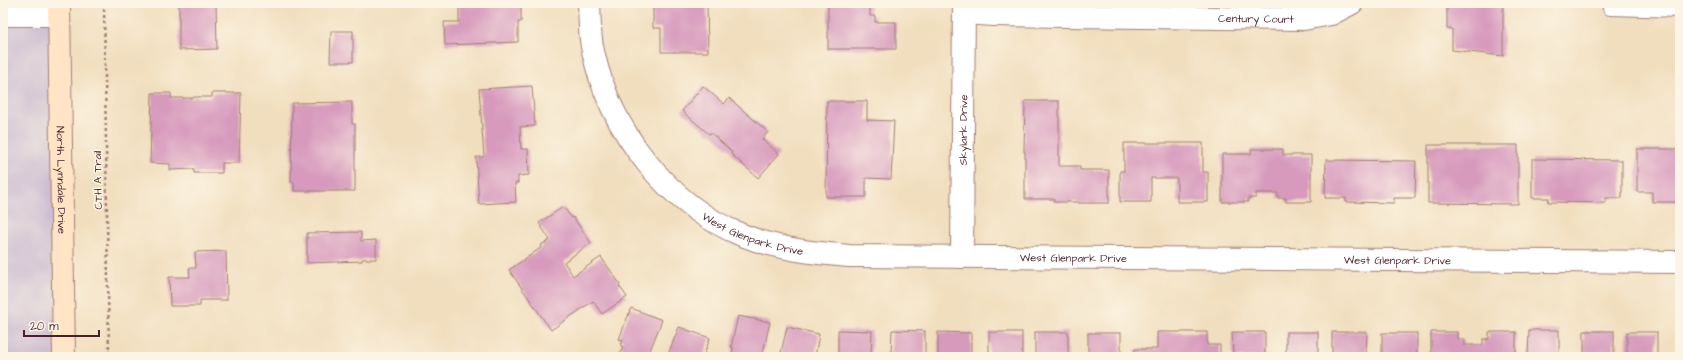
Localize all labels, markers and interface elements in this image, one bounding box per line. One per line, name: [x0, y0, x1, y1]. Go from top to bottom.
street label: Century Court: [1218, 10, 1295, 27]
street label: Skylark Drive: [955, 94, 971, 166]
street label: North Lynndale Drive: [53, 126, 70, 234]
street label: CTH A Trail: [90, 150, 106, 210]
street label: West Glenpark Drive: [699, 208, 804, 258]
street label: West Glenpark Drive: [1020, 250, 1127, 266]
street label: West Glenpark Drive: [1344, 252, 1451, 268]
scale bar: [24, 312, 99, 338]
text: 20 m: [30, 318, 59, 335]

